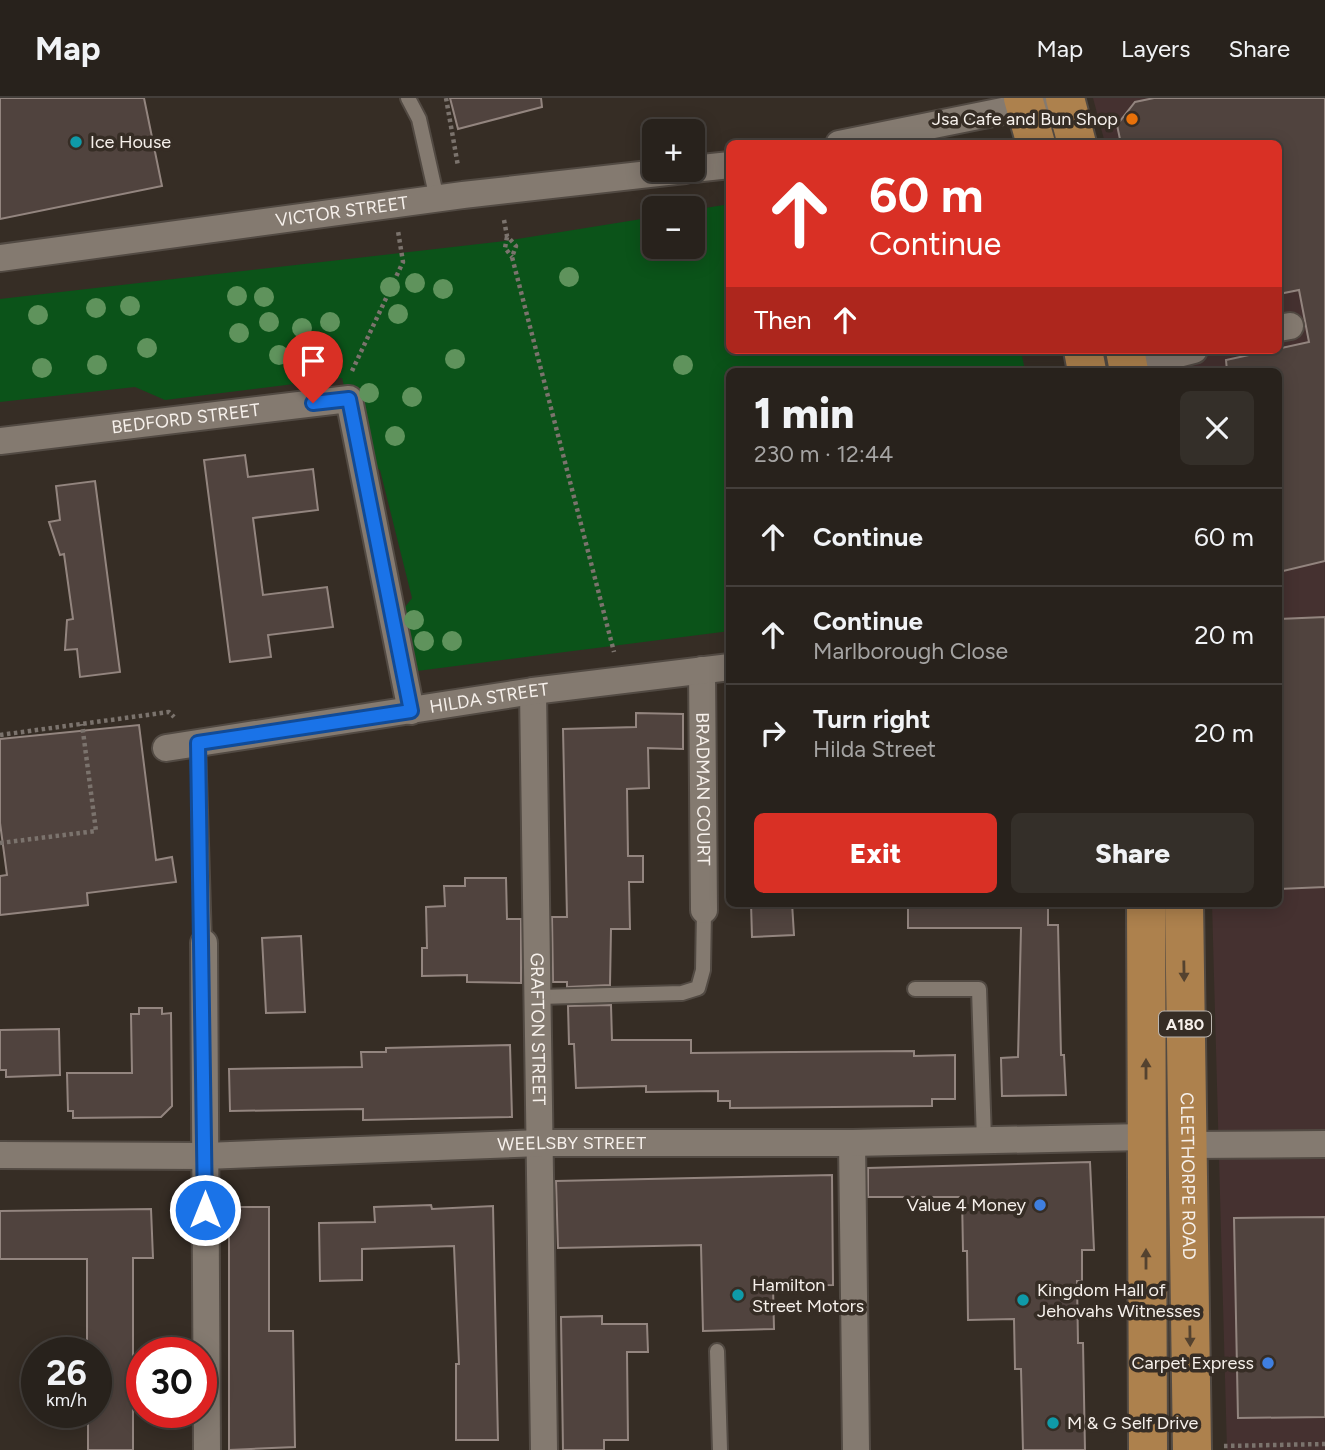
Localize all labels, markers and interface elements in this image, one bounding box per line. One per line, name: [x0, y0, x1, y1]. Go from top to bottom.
text: Map: [35, 29, 101, 68]
text: Map: [1036, 34, 1083, 63]
text: Layers: [1121, 34, 1190, 63]
text: Share: [1228, 34, 1290, 63]
place label: Jsa Cafe and Bun Shop: [932, 108, 1118, 130]
marker: Jsa Cafe and Bun Shop: [1124, 111, 1140, 127]
map controls: [642, 119, 705, 259]
button: +: [642, 119, 705, 182]
place label: Ice House: [90, 131, 171, 153]
marker: Ice House: [68, 134, 84, 150]
text: 60 m: [869, 165, 984, 224]
icon: ahead: [754, 168, 845, 259]
street label: VICTOR STREET: [274, 192, 410, 231]
button: −: [642, 196, 705, 259]
text: Continue: [869, 225, 1001, 263]
icon: ahead: [826, 301, 864, 339]
text: Then: [754, 304, 812, 336]
pin: [283, 331, 343, 403]
icon: arrive: [294, 342, 332, 380]
text: 1 min: [754, 388, 854, 439]
button: close: [1180, 391, 1254, 465]
street label: BEDFORD STREET: [110, 399, 261, 439]
text: 230 m · 12:44: [754, 440, 893, 468]
icon: ahead: [754, 518, 792, 556]
text: Continue: [813, 521, 923, 553]
text: 60 m: [1194, 521, 1254, 553]
text: Continue: [813, 605, 923, 637]
icon: ahead: [754, 616, 792, 654]
text: 20 m: [1194, 619, 1254, 651]
text: Marlborough Close: [813, 637, 1008, 665]
street label: HILDA STREET: [428, 678, 550, 718]
text: Turn right: [813, 703, 930, 735]
street label: BRADMAN COURT: [691, 712, 715, 866]
icon: right: [754, 714, 792, 752]
text: 20 m: [1194, 717, 1254, 749]
text: Hilda Street: [813, 735, 936, 763]
button: Exit: [754, 813, 997, 893]
button: Share: [1011, 813, 1254, 893]
street label: GRAFTON STREET: [526, 952, 550, 1106]
one-way arrow: [1178, 960, 1190, 982]
road number: A180: [1159, 1012, 1211, 1036]
one-way arrow: [1140, 1058, 1152, 1080]
street label: CLEETHORPE ROAD: [1176, 1092, 1200, 1260]
street label: WEELSBY STREET: [497, 1132, 646, 1156]
position arrow: [168, 1173, 242, 1247]
place label: Value 4 Money: [906, 1194, 1027, 1216]
marker: Value 4 Money: [1032, 1197, 1048, 1213]
one-way arrow: [1140, 1248, 1152, 1270]
place label: Hamilton Street Motors: [752, 1274, 864, 1317]
place label: Kingdom Hall of Jehovahs Witnesses: [1037, 1279, 1201, 1322]
marker: Hamilton Street Motors: [730, 1287, 746, 1303]
marker: Kingdom Hall of Jehovahs Witnesses: [1015, 1292, 1031, 1308]
one-way arrow: [1184, 1325, 1195, 1347]
speed limit sign: 30: [126, 1337, 217, 1428]
text: 26: [46, 1352, 87, 1394]
place label: Carpet Express: [1132, 1352, 1254, 1374]
marker: Carpet Express: [1260, 1355, 1276, 1371]
text: km/h: [46, 1389, 87, 1411]
place label: M & G Self Drive: [1067, 1412, 1199, 1434]
marker: M & G Self Drive: [1045, 1415, 1061, 1431]

